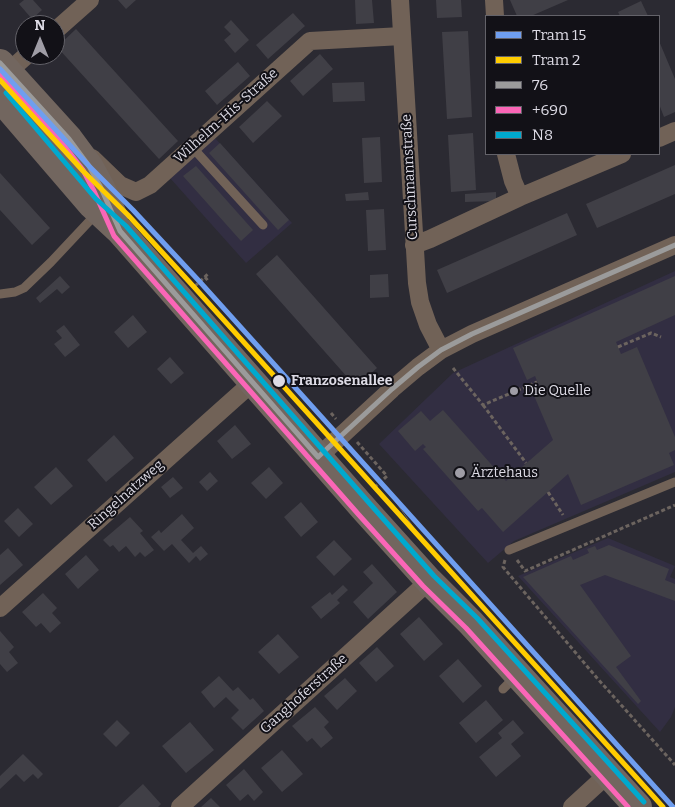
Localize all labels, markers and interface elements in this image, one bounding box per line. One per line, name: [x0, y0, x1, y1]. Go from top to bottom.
north arrow: [15, 15, 65, 65]
legend: [485, 15, 660, 155]
text: N: [35, 17, 45, 34]
text: Tram 15: [532, 26, 586, 44]
text: Tram 2: [532, 51, 580, 69]
street label: Wilhelm-His-Straße: [171, 65, 281, 167]
text: 76: [532, 76, 548, 94]
text: +690: [532, 101, 568, 119]
street label: Curschmannstraße: [398, 114, 422, 240]
text: N8: [532, 126, 553, 144]
marker: Franzosenallee: [271, 373, 287, 389]
place label: Franzosenallee: [291, 373, 392, 389]
place label: Die Quelle: [524, 383, 591, 399]
marker: Die Quelle: [508, 385, 520, 397]
street label: Ringelnatzweg: [85, 457, 167, 533]
place label: Ärztehaus: [471, 465, 538, 481]
marker: Ärztehaus: [453, 466, 467, 480]
street label: Ganghoferstraße: [257, 651, 351, 737]

